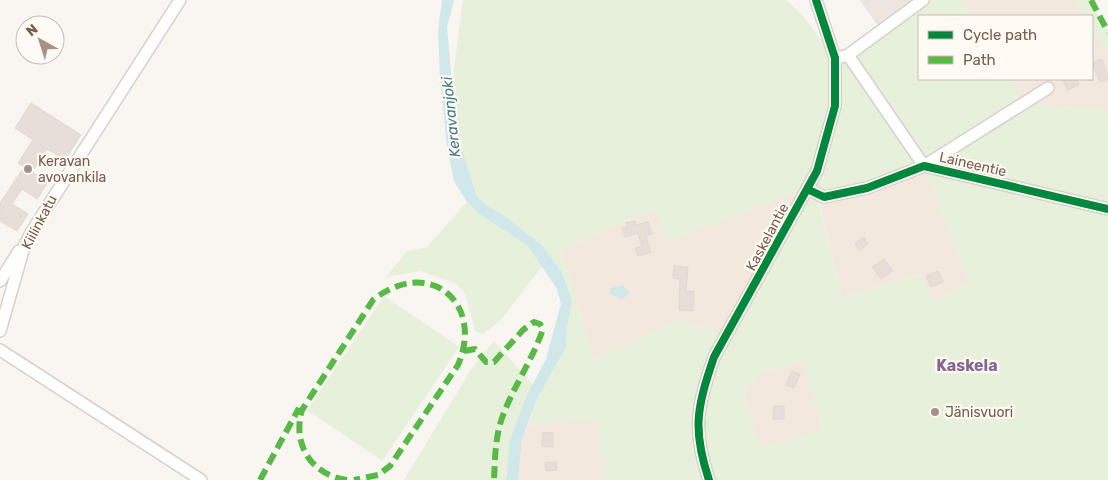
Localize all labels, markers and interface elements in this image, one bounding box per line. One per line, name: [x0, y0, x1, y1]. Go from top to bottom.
north arrow: [15, 15, 65, 65]
legend: [918, 15, 1093, 80]
text: N: [23, 21, 41, 40]
text: Cycle path: [963, 26, 1037, 44]
text: Path: [963, 51, 996, 69]
water label: Keravanjoki: [438, 75, 464, 158]
street label: Laineentie: [938, 149, 1008, 180]
place label: Keravan avovankila: [38, 153, 106, 186]
marker: Keravan avovankila: [22, 163, 34, 175]
street label: Kiilinkatu: [18, 192, 61, 252]
street label: Kaskelantie: [743, 200, 792, 274]
district label: Kaskela: [936, 356, 998, 375]
place label: Jänisvuori: [945, 404, 1013, 421]
marker: Jänisvuori: [929, 406, 941, 418]

